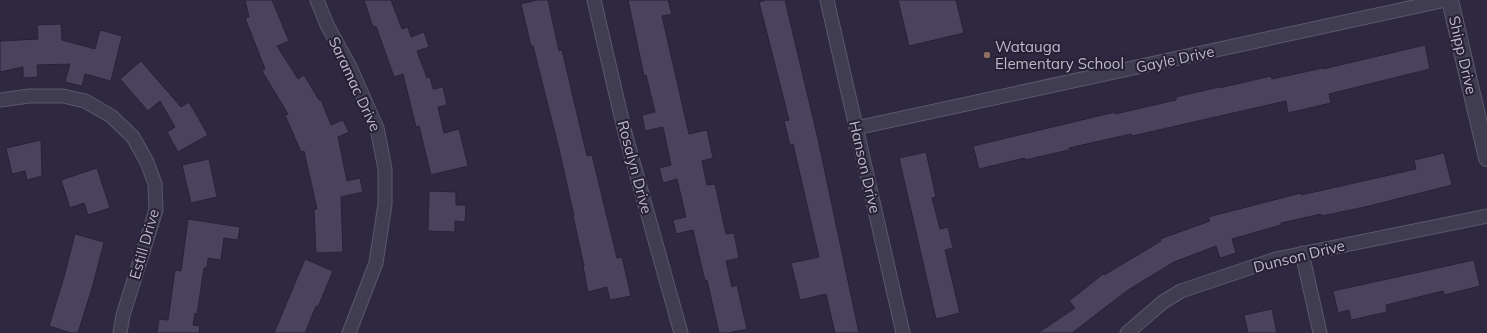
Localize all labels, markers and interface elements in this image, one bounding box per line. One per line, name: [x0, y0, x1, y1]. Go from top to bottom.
street label: Shipp Drive: [1445, 14, 1481, 96]
street label: Saramac Drive: [325, 34, 385, 134]
place label: Watauga Elementary School: [995, 37, 1124, 73]
street label: Gayle Drive: [1134, 41, 1216, 77]
marker: Watauga Elementary School: [982, 50, 992, 60]
street label: Rosalyn Drive: [613, 118, 657, 216]
street label: Hanson Drive: [845, 119, 885, 215]
street label: Estill Drive: [125, 207, 163, 281]
street label: Dunson Drive: [1251, 235, 1347, 277]

